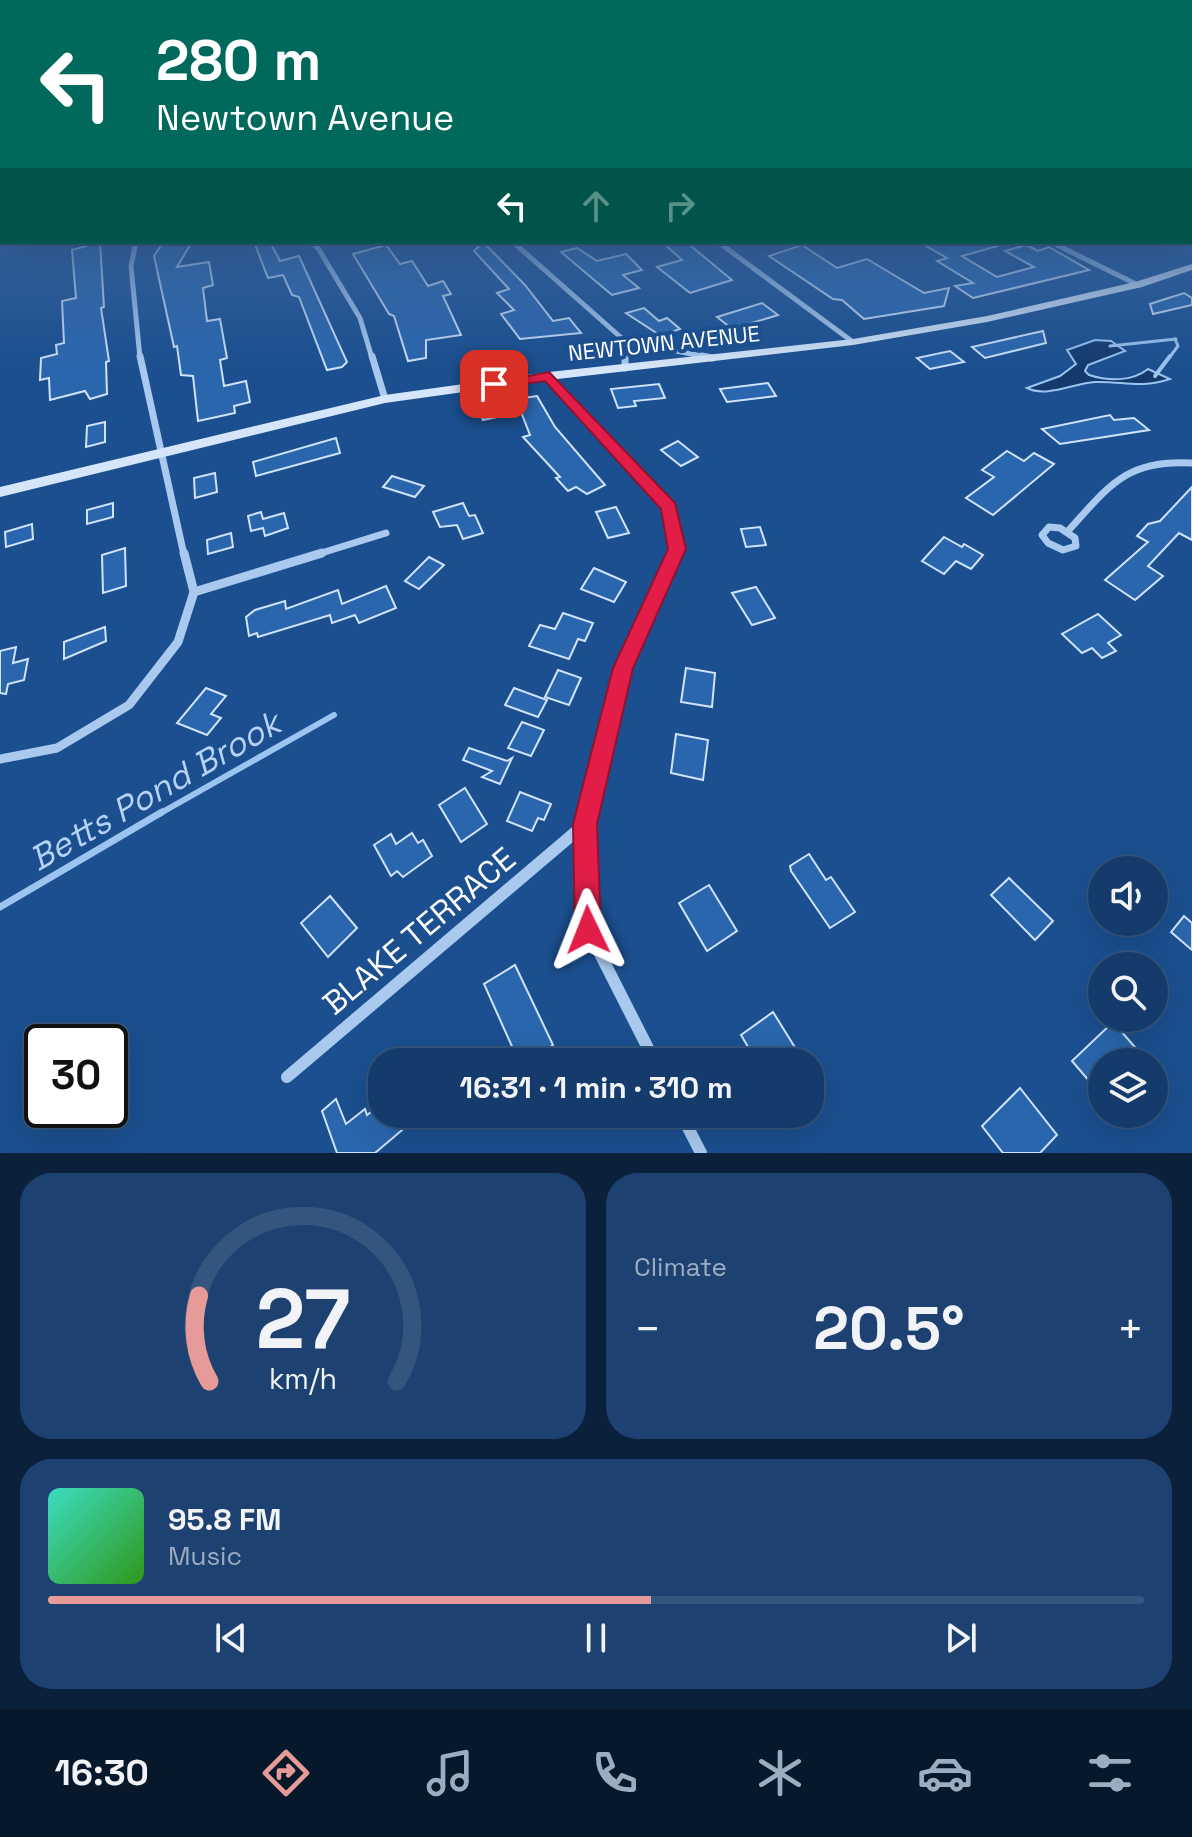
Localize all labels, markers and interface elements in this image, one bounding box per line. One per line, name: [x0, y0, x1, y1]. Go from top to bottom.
text: 280 m: [156, 25, 321, 96]
icon: left: [24, 32, 128, 136]
text: Newtown Avenue: [156, 95, 454, 141]
icon: left: [490, 184, 534, 228]
icon: ahead: [574, 184, 618, 228]
icon: right: [658, 184, 702, 228]
street label: NEWTOWN AVENUE: [567, 319, 761, 367]
pin: [460, 350, 528, 418]
icon: arrive: [472, 362, 516, 406]
water label: Betts Pond Brook: [22, 700, 292, 880]
street label: BLAKE TERRACE: [314, 839, 524, 1023]
map controls: [1088, 856, 1168, 1128]
button: sound: [1088, 856, 1168, 936]
position arrow: [546, 888, 630, 972]
button: search: [1088, 952, 1168, 1032]
speed limit sign: 30: [24, 1024, 128, 1128]
button: layers: [1088, 1048, 1168, 1128]
text: 16:31 · 1 min · 310 m: [459, 1068, 733, 1107]
text: Climate: [634, 1250, 727, 1284]
text: 27: [256, 1266, 350, 1372]
text: 20.5°: [813, 1290, 965, 1367]
text: −: [634, 1301, 661, 1357]
text: +: [1117, 1301, 1144, 1357]
text: km/h: [269, 1361, 337, 1397]
text: 95.8 FM: [168, 1500, 282, 1539]
text: Music: [168, 1539, 242, 1573]
icon: previous: [209, 1616, 253, 1660]
icon: pause: [574, 1616, 618, 1660]
icon: next: [939, 1616, 983, 1660]
icon: directions: [258, 1745, 314, 1801]
icon: music: [422, 1745, 478, 1801]
icon: phone: [587, 1745, 643, 1801]
icon: climate: [752, 1745, 808, 1801]
icon: car: [917, 1745, 973, 1801]
icon: filters: [1082, 1745, 1138, 1801]
text: 16:30: [54, 1750, 149, 1796]

